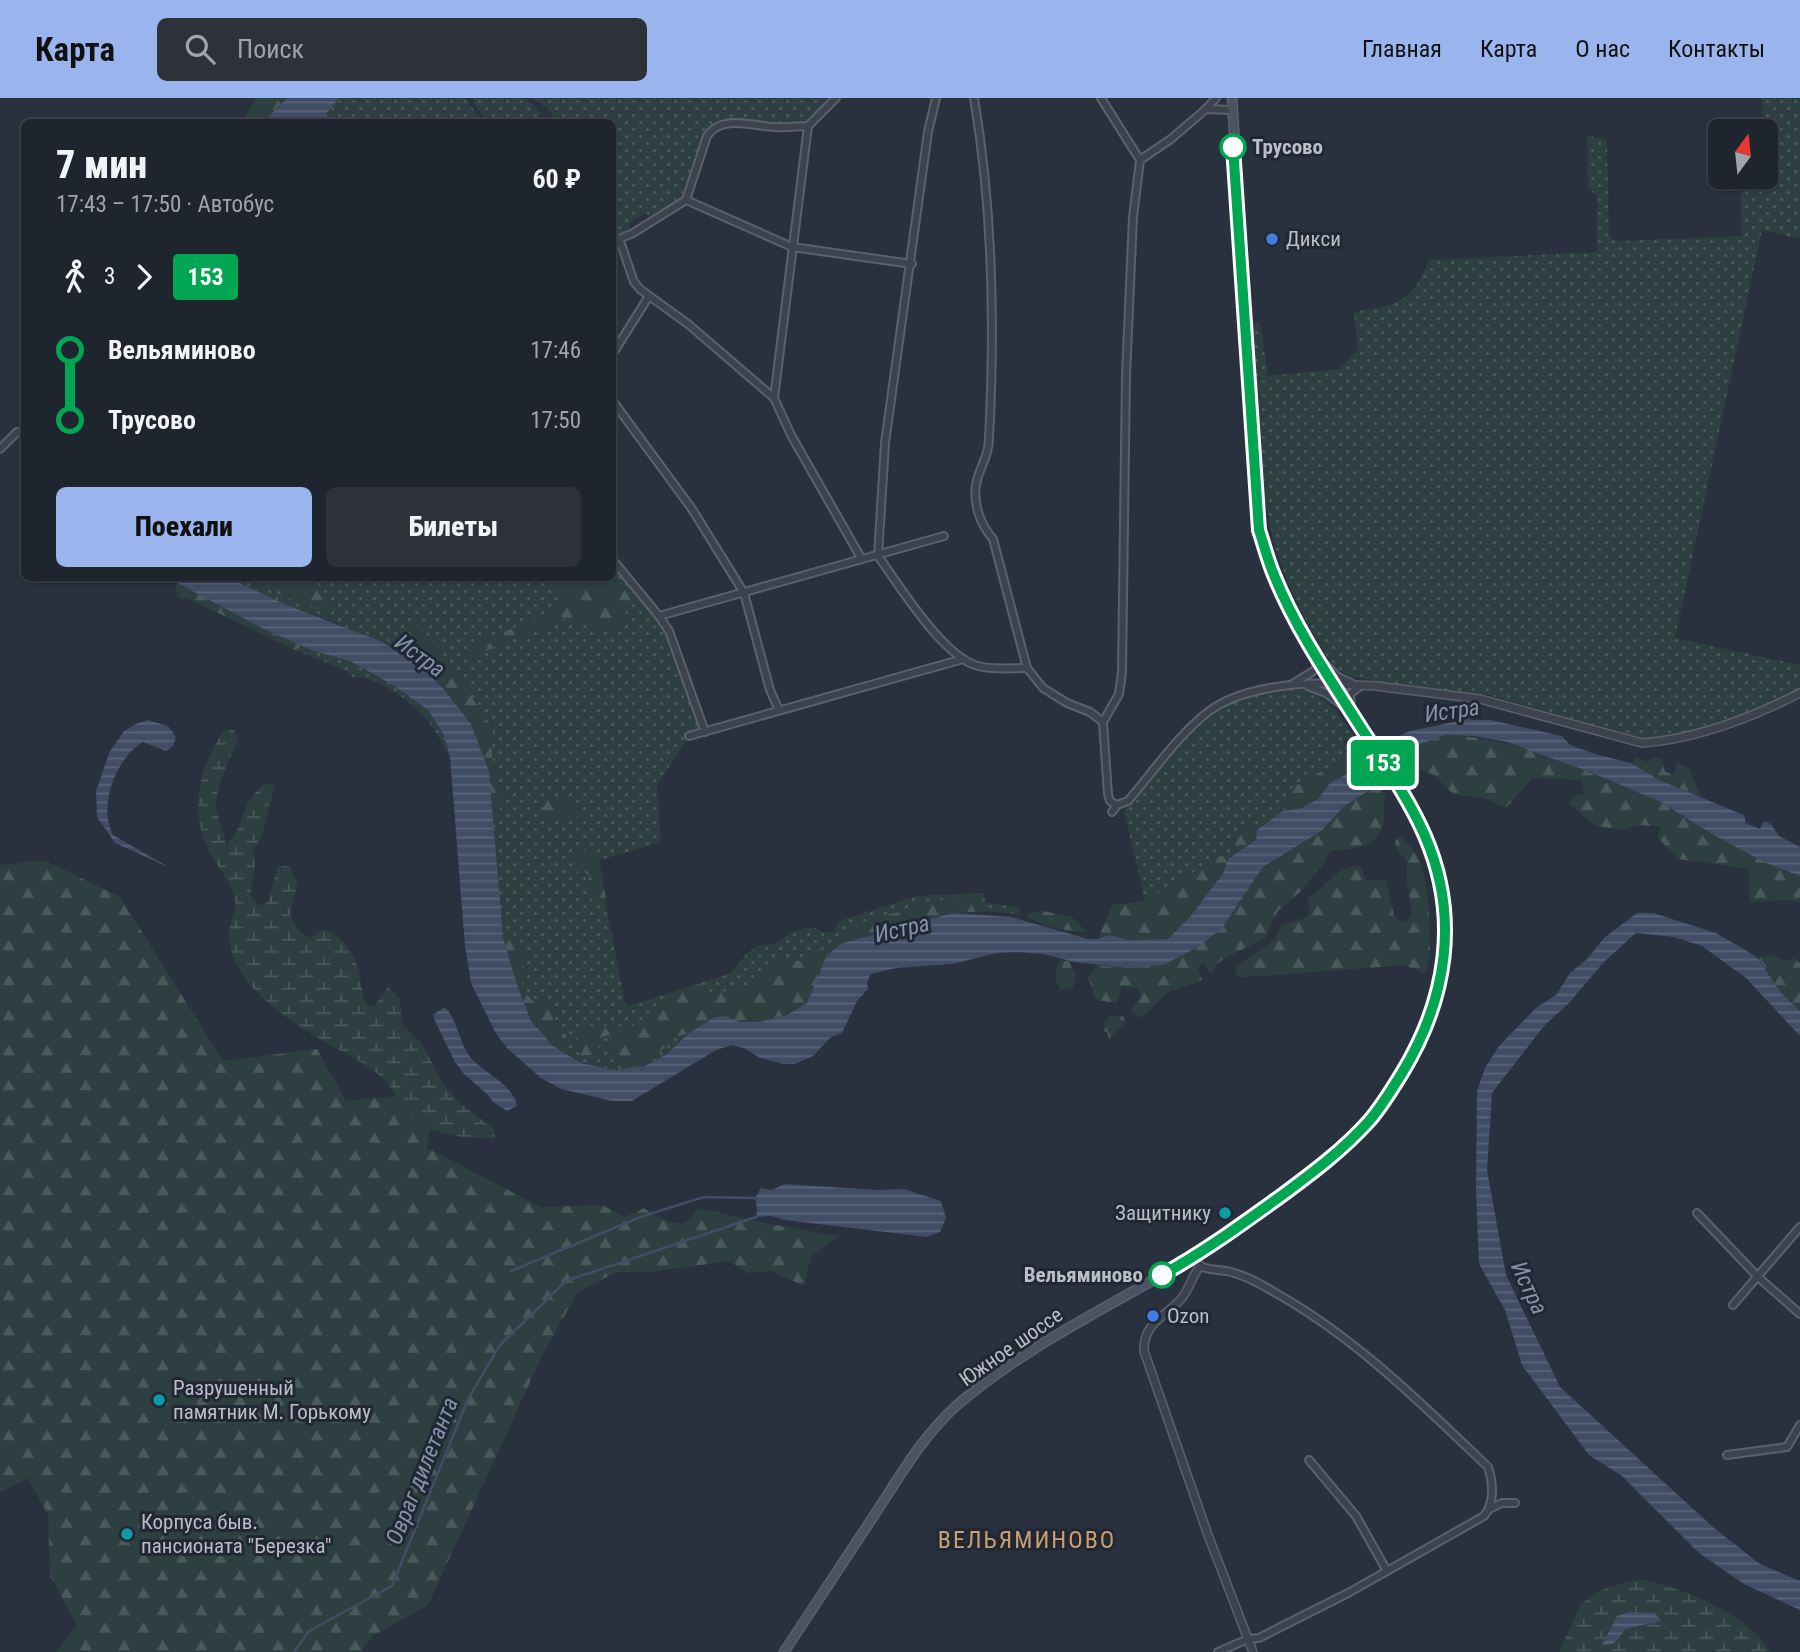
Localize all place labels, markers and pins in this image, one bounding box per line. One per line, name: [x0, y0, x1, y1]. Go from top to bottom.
marker: Трусово: [1220, 134, 1246, 160]
place label: Трусово: [1252, 135, 1323, 159]
place label: Дикси: [1286, 227, 1341, 251]
marker: Дикси: [1264, 231, 1280, 247]
place label: Защитнику: [1115, 1201, 1211, 1225]
marker: Защитнику: [1217, 1205, 1233, 1221]
marker: Вельяминово: [1149, 1262, 1175, 1288]
place label: Вельяминово: [1024, 1263, 1143, 1287]
place label: Ozon: [1167, 1304, 1209, 1328]
marker: Ozon: [1145, 1308, 1161, 1324]
place label: Разрушенный памятник М. Горькому: [173, 1376, 371, 1424]
marker: Разрушенный памятник М. Горькому: [151, 1392, 167, 1408]
place label: Корпуса быв. пансионата "Березка": [141, 1510, 332, 1558]
marker: Корпуса быв. пансионата "Березка": [119, 1526, 135, 1542]

